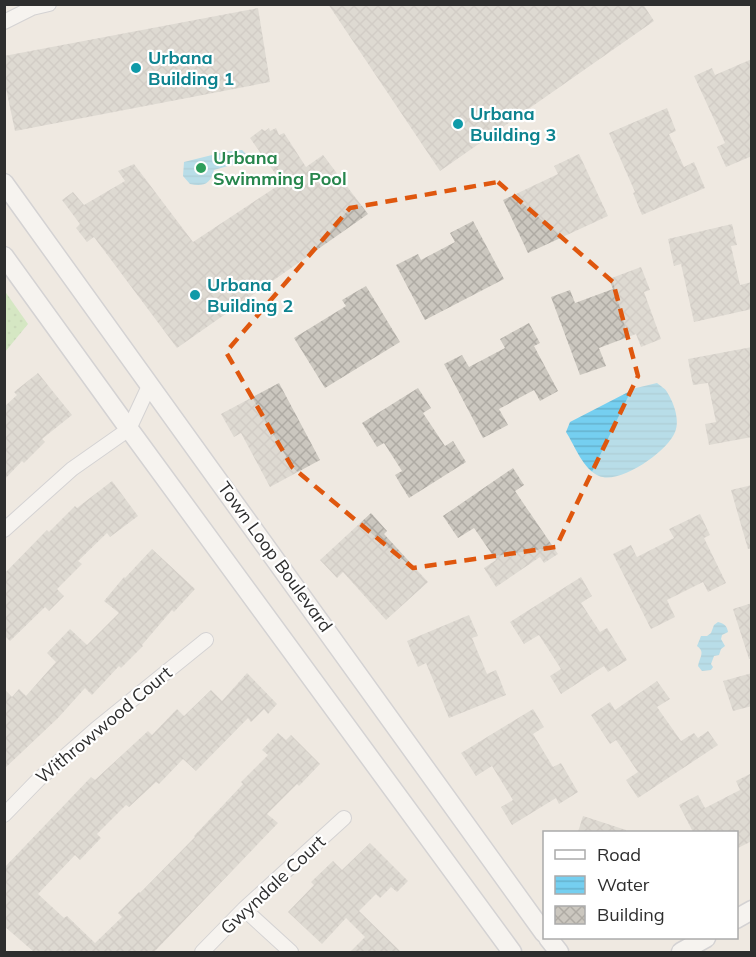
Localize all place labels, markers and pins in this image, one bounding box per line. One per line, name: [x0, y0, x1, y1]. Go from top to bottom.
place label: Urbana Building 1: [148, 46, 234, 90]
marker: Urbana Building 1: [129, 61, 143, 75]
place label: Urbana Building 3: [470, 102, 556, 146]
marker: Urbana Building 3: [451, 117, 465, 131]
place label: Urbana Swimming Pool: [213, 146, 347, 190]
marker: Urbana Swimming Pool: [194, 161, 208, 175]
place label: Urbana Building 2: [207, 273, 293, 317]
marker: Urbana Building 2: [188, 288, 202, 302]

